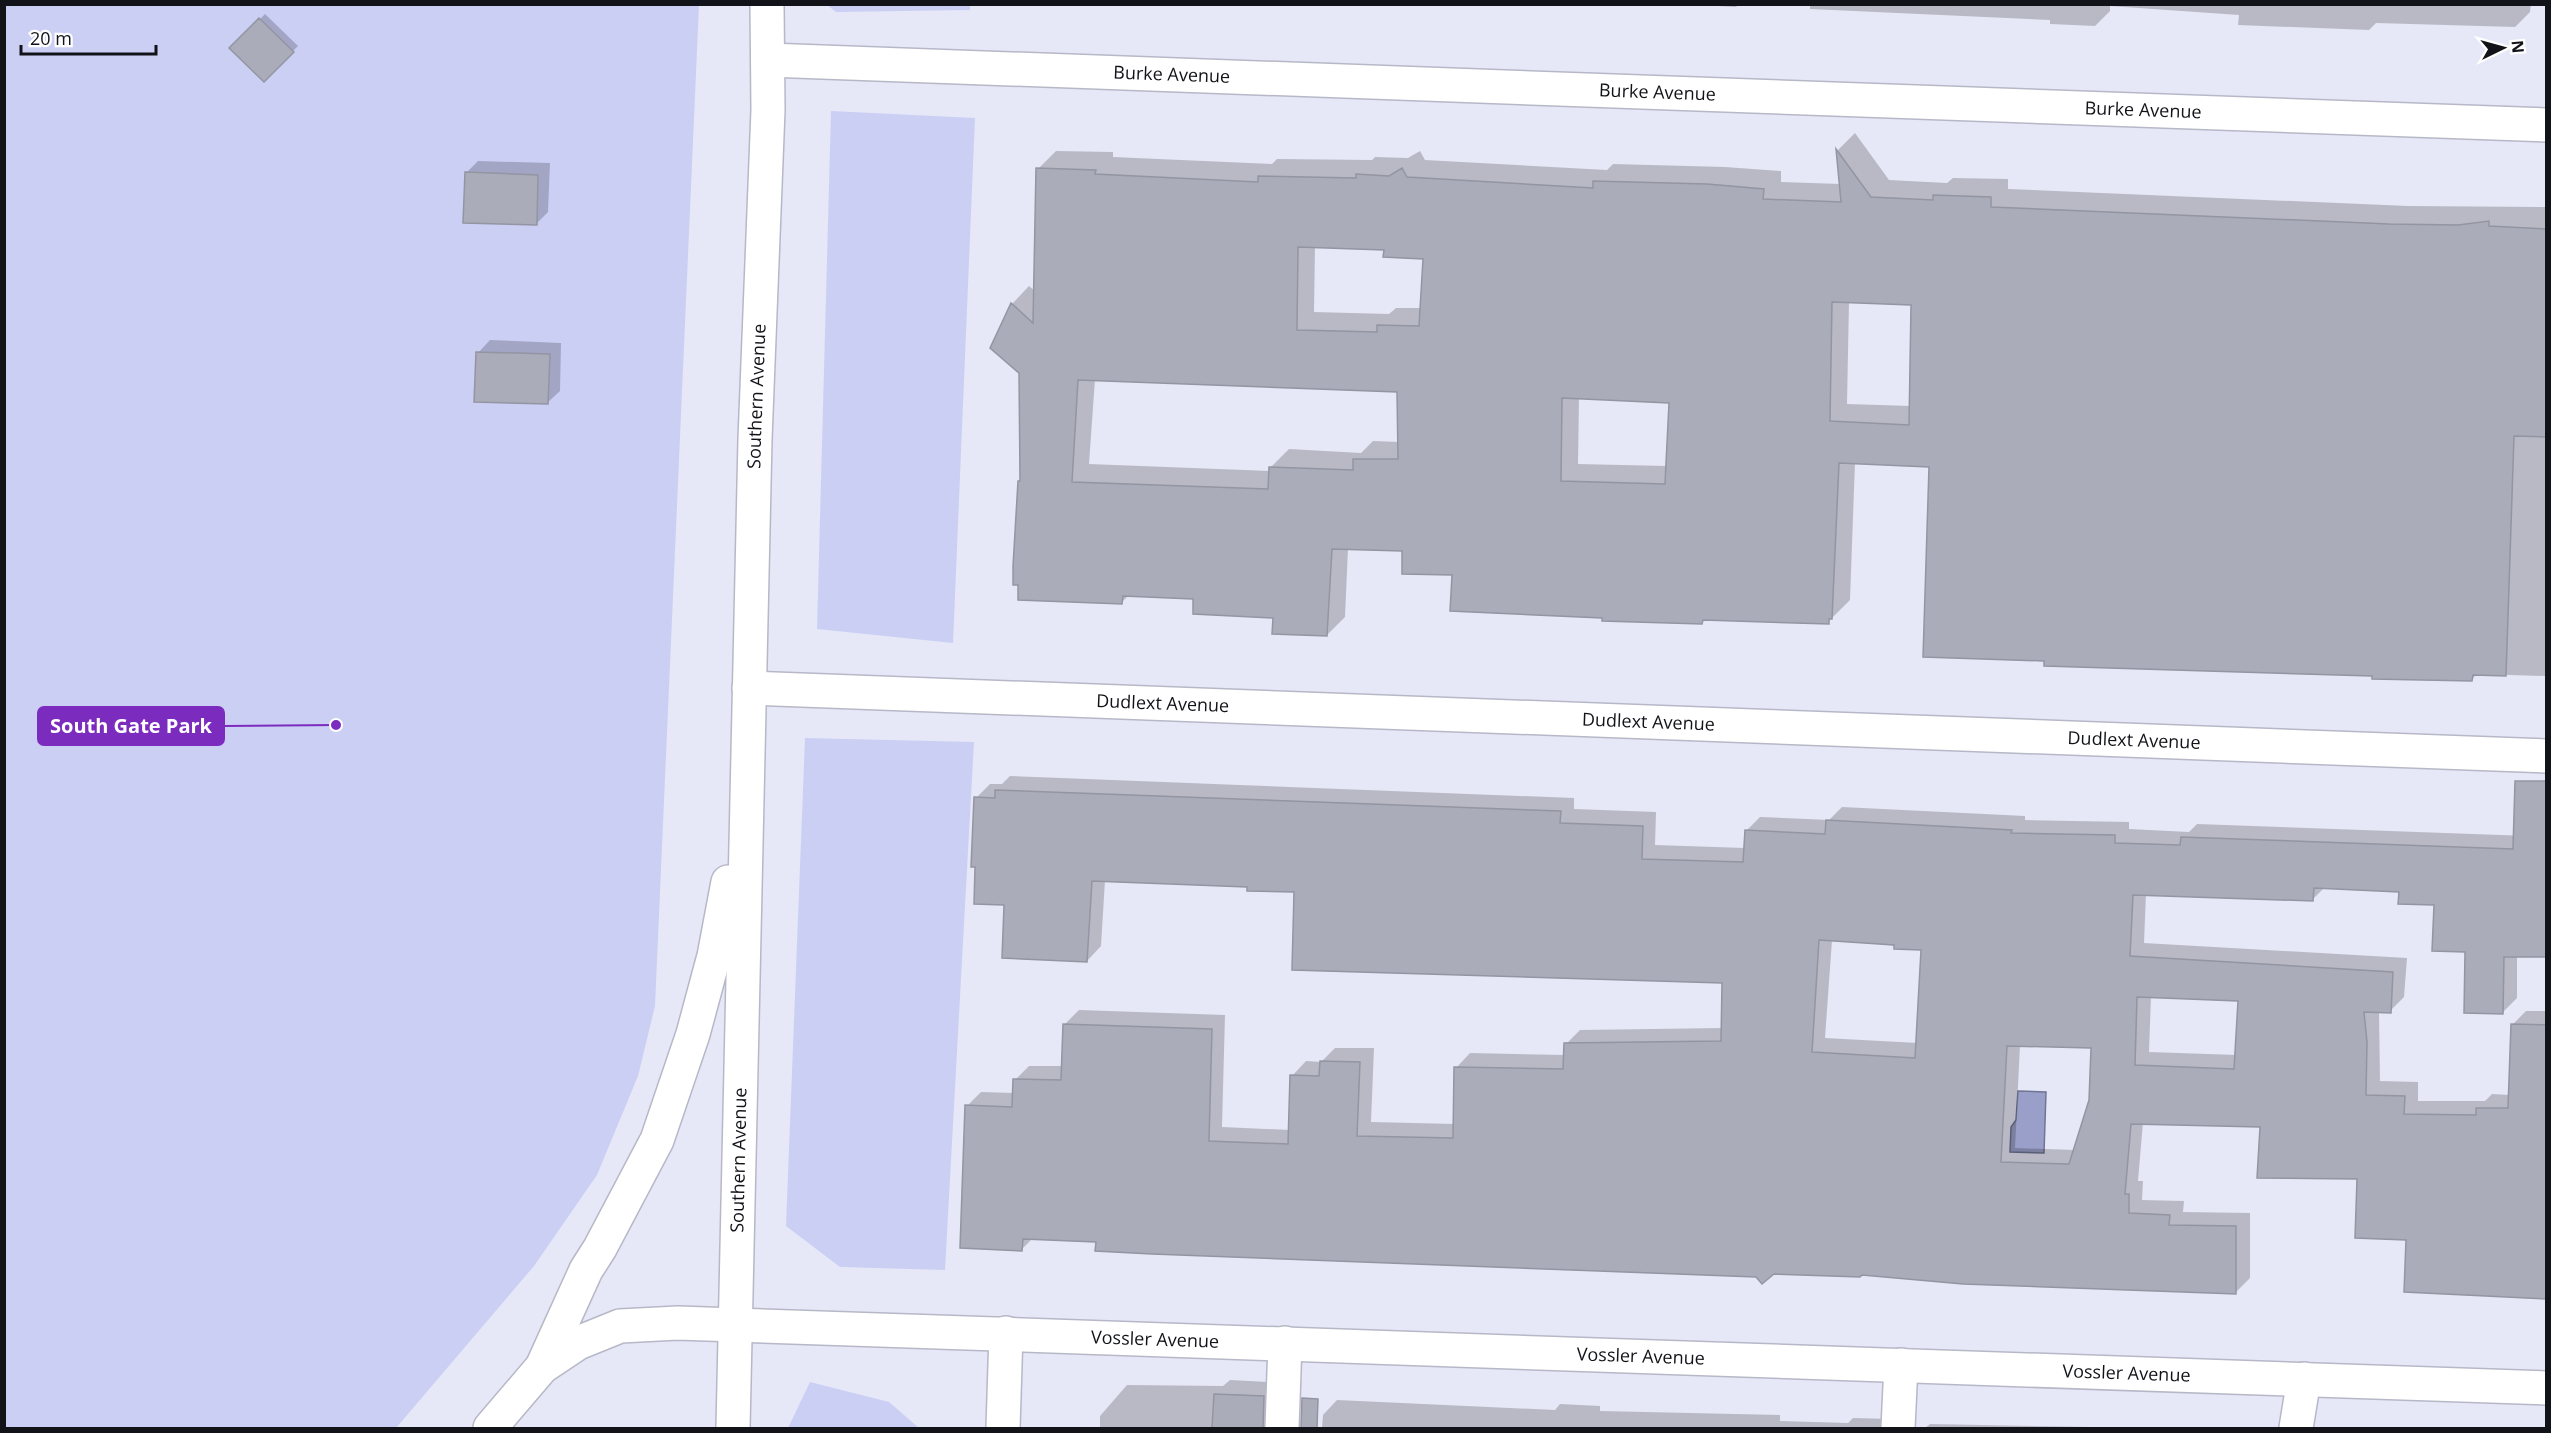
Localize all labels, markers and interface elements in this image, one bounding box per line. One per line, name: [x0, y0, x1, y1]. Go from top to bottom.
scale bar: [21, 18, 156, 56]
north arrow: [2473, 18, 2533, 78]
text: 20 m: [30, 26, 72, 50]
text: N: [2506, 39, 2529, 54]
street label: Burke Avenue: [1113, 60, 1231, 88]
street label: Burke Avenue: [1599, 77, 1716, 106]
street label: Burke Avenue: [2084, 95, 2202, 123]
street label: Southern Avenue: [741, 323, 771, 469]
street label: Dudlext Avenue: [1096, 688, 1230, 717]
callout: South Gate Park: [38, 707, 224, 745]
street label: Dudlext Avenue: [1581, 707, 1715, 736]
text: South Gate Park: [50, 712, 213, 739]
street label: Dudlext Avenue: [2067, 725, 2201, 754]
street label: Southern Avenue: [724, 1087, 752, 1233]
street label: Vossler Avenue: [1091, 1324, 1220, 1353]
street label: Vossler Avenue: [1576, 1341, 1705, 1370]
street label: Vossler Avenue: [2062, 1358, 2191, 1387]

